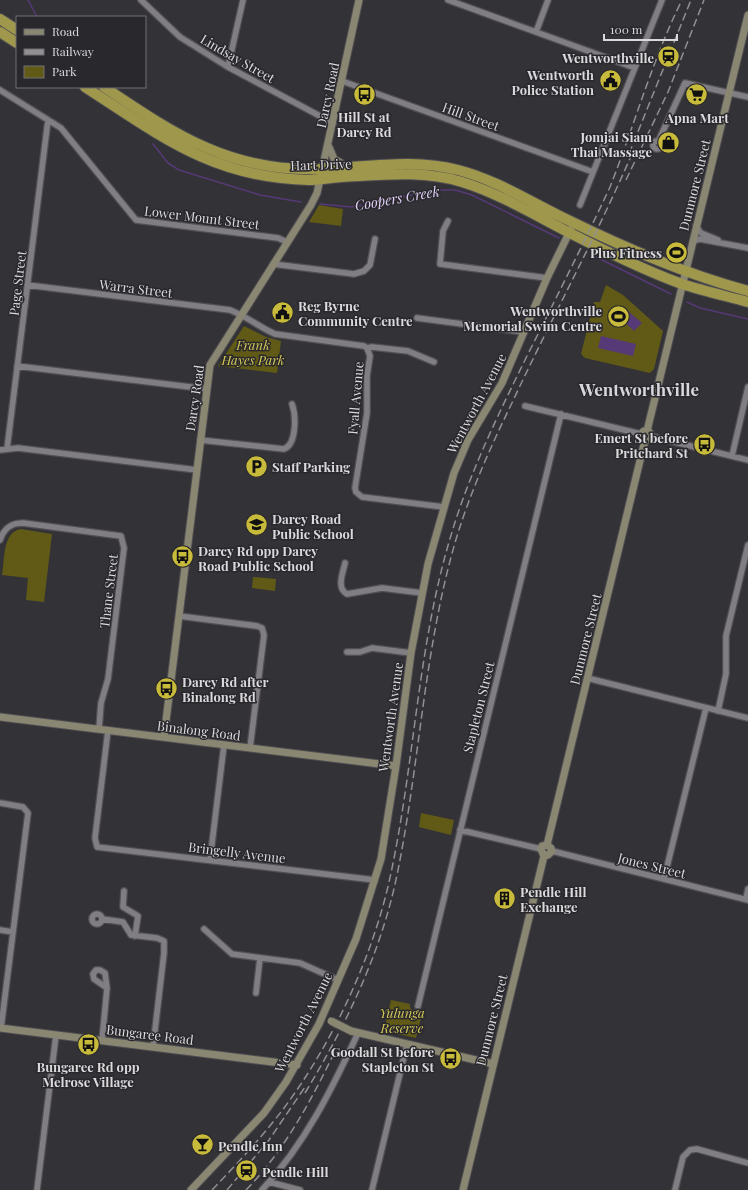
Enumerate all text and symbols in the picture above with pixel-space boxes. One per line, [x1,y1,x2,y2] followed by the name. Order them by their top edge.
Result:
[16,16,146,88] legend
[604,16,677,42] scale bar
[610,21,643,37] text: 100 m
[52,23,79,39] text: Road
[198,30,279,86] street label: Lindsay Street
[52,43,94,59] text: Railway
[656,44,682,70] station icon: Wentworthville
[561,49,654,66] place label: Wentworthville
[312,60,342,129] street label: Darcy Road
[52,63,77,79] text: Park
[512,66,594,98] place label: Wentworth Police Station
[597,68,623,94] public building icon: Wentworth Police Station
[351,81,377,107] bus stop icon: Hill St at Darcy Rd
[684,82,710,108] supermarket icon: Apna Mart
[440,98,502,134] street label: Hill Street
[336,108,392,140] place label: Hill St at Darcy Rd
[664,109,729,126] place label: Apna Mart
[571,128,652,160] place label: Jomjai Siam Thai Massage
[655,130,681,156] shop icon: Jomjai Siam Thai Massage
[674,137,714,232] street label: Dunmore Street
[290,154,352,174] street label: Hart Drive
[353,181,441,215] water label: Coopers Creek
[143,201,261,233] street label: Lower Mount Street
[664,239,690,265] sports icon: Plus Fitness
[590,244,662,261] place label: Plus Fitness
[5,249,29,317] street label: Page Street
[97,275,174,301] street label: Warra Street
[298,297,413,329] place label: Reg Byrne Community Centre
[270,299,296,325] public building icon: Reg Byrne Community Centre
[463,302,602,334] place label: Wentworthville Memorial Swim Centre
[605,304,631,330] sports icon: Wentworthville Memorial Swim Centre
[221,336,285,368] park label: Frank Hayes Park
[442,350,510,457] street label: Wentworth Avenue
[343,360,367,435] street label: Fyall Avenue
[181,363,207,432] street label: Darcy Road
[578,378,699,400] district label: Wentworthville
[595,429,688,461] place label: Emert St before Pritchard St
[691,431,717,457] bus stop icon: Emert St before Pritchard St
[243,453,269,479] parking icon: Staff Parking
[272,458,351,475] place label: Staff Parking
[272,510,354,542] place label: Darcy Road Public School
[244,512,270,538] school or university icon: Darcy Road Public School
[198,542,318,574] place label: Darcy Rd opp Darcy Road Public School
[169,544,195,570] bus stop icon: Darcy Rd opp Darcy Road Public School
[95,553,121,629] street label: Thane Street
[565,591,605,686] street label: Dunmore Street
[458,659,498,754] street label: Stapleton Street
[374,661,406,774] street label: Wentworth Avenue
[182,673,269,705] place label: Darcy Rd after Binalong Rd
[153,675,179,701] bus stop icon: Darcy Rd after Binalong Rd
[156,716,242,744] street label: Binalong Road
[187,838,287,866] street label: Bringelly Avenue
[615,848,688,882] street label: Jones Street
[520,883,587,915] place label: Pendle Hill Exchange
[491,885,517,911] building icon: Pendle Hill Exchange
[270,969,336,1076] street label: Wentworth Avenue
[471,972,511,1067] street label: Dunmore Street
[379,1004,425,1036] park label: Yulunga Reserve
[105,1020,195,1048] street label: Bungaree Road
[75,1031,101,1057] bus stop icon: Bungaree Rd opp Melrose Village
[331,1043,434,1075] place label: Goodall St before Stapleton St
[437,1045,463,1071] bus stop icon: Goodall St before Stapleton St
[36,1058,140,1090] place label: Bungaree Rd opp Melrose Village
[190,1132,216,1158] bar icon: Pendle Inn
[218,1137,283,1154] place label: Pendle Inn
[234,1158,260,1184] station icon: Pendle Hill
[262,1163,329,1180] place label: Pendle Hill

